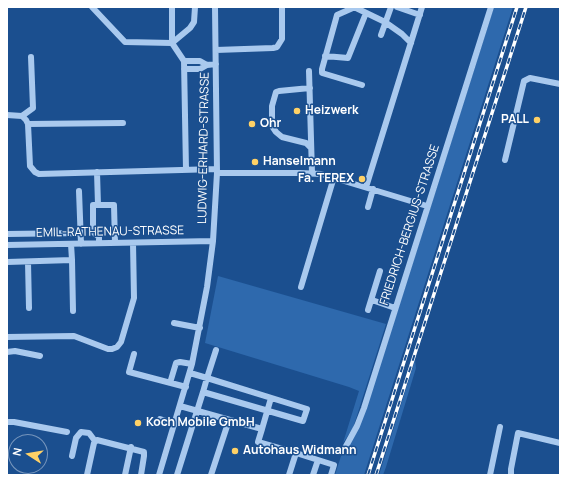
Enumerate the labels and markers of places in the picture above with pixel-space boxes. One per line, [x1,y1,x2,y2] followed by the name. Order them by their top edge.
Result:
[305,104,359,118] place label: Heizwerk
[292,106,302,116] marker: Heizwerk
[501,113,529,127] place label: PALL
[532,115,542,125] marker: PALL
[260,117,281,131] place label: Ohr
[247,119,257,129] marker: Ohr
[263,155,336,169] place label: Hanselmann
[250,157,260,167] marker: Hanselmann
[298,172,354,186] place label: Fa. TEREX
[357,174,367,184] marker: Fa. TEREX
[146,416,255,430] place label: Koch Mobile GmbH
[133,418,143,428] marker: Koch Mobile GmbH
[243,444,357,458] place label: Autohaus Widmann
[230,446,240,456] marker: Autohaus Widmann

